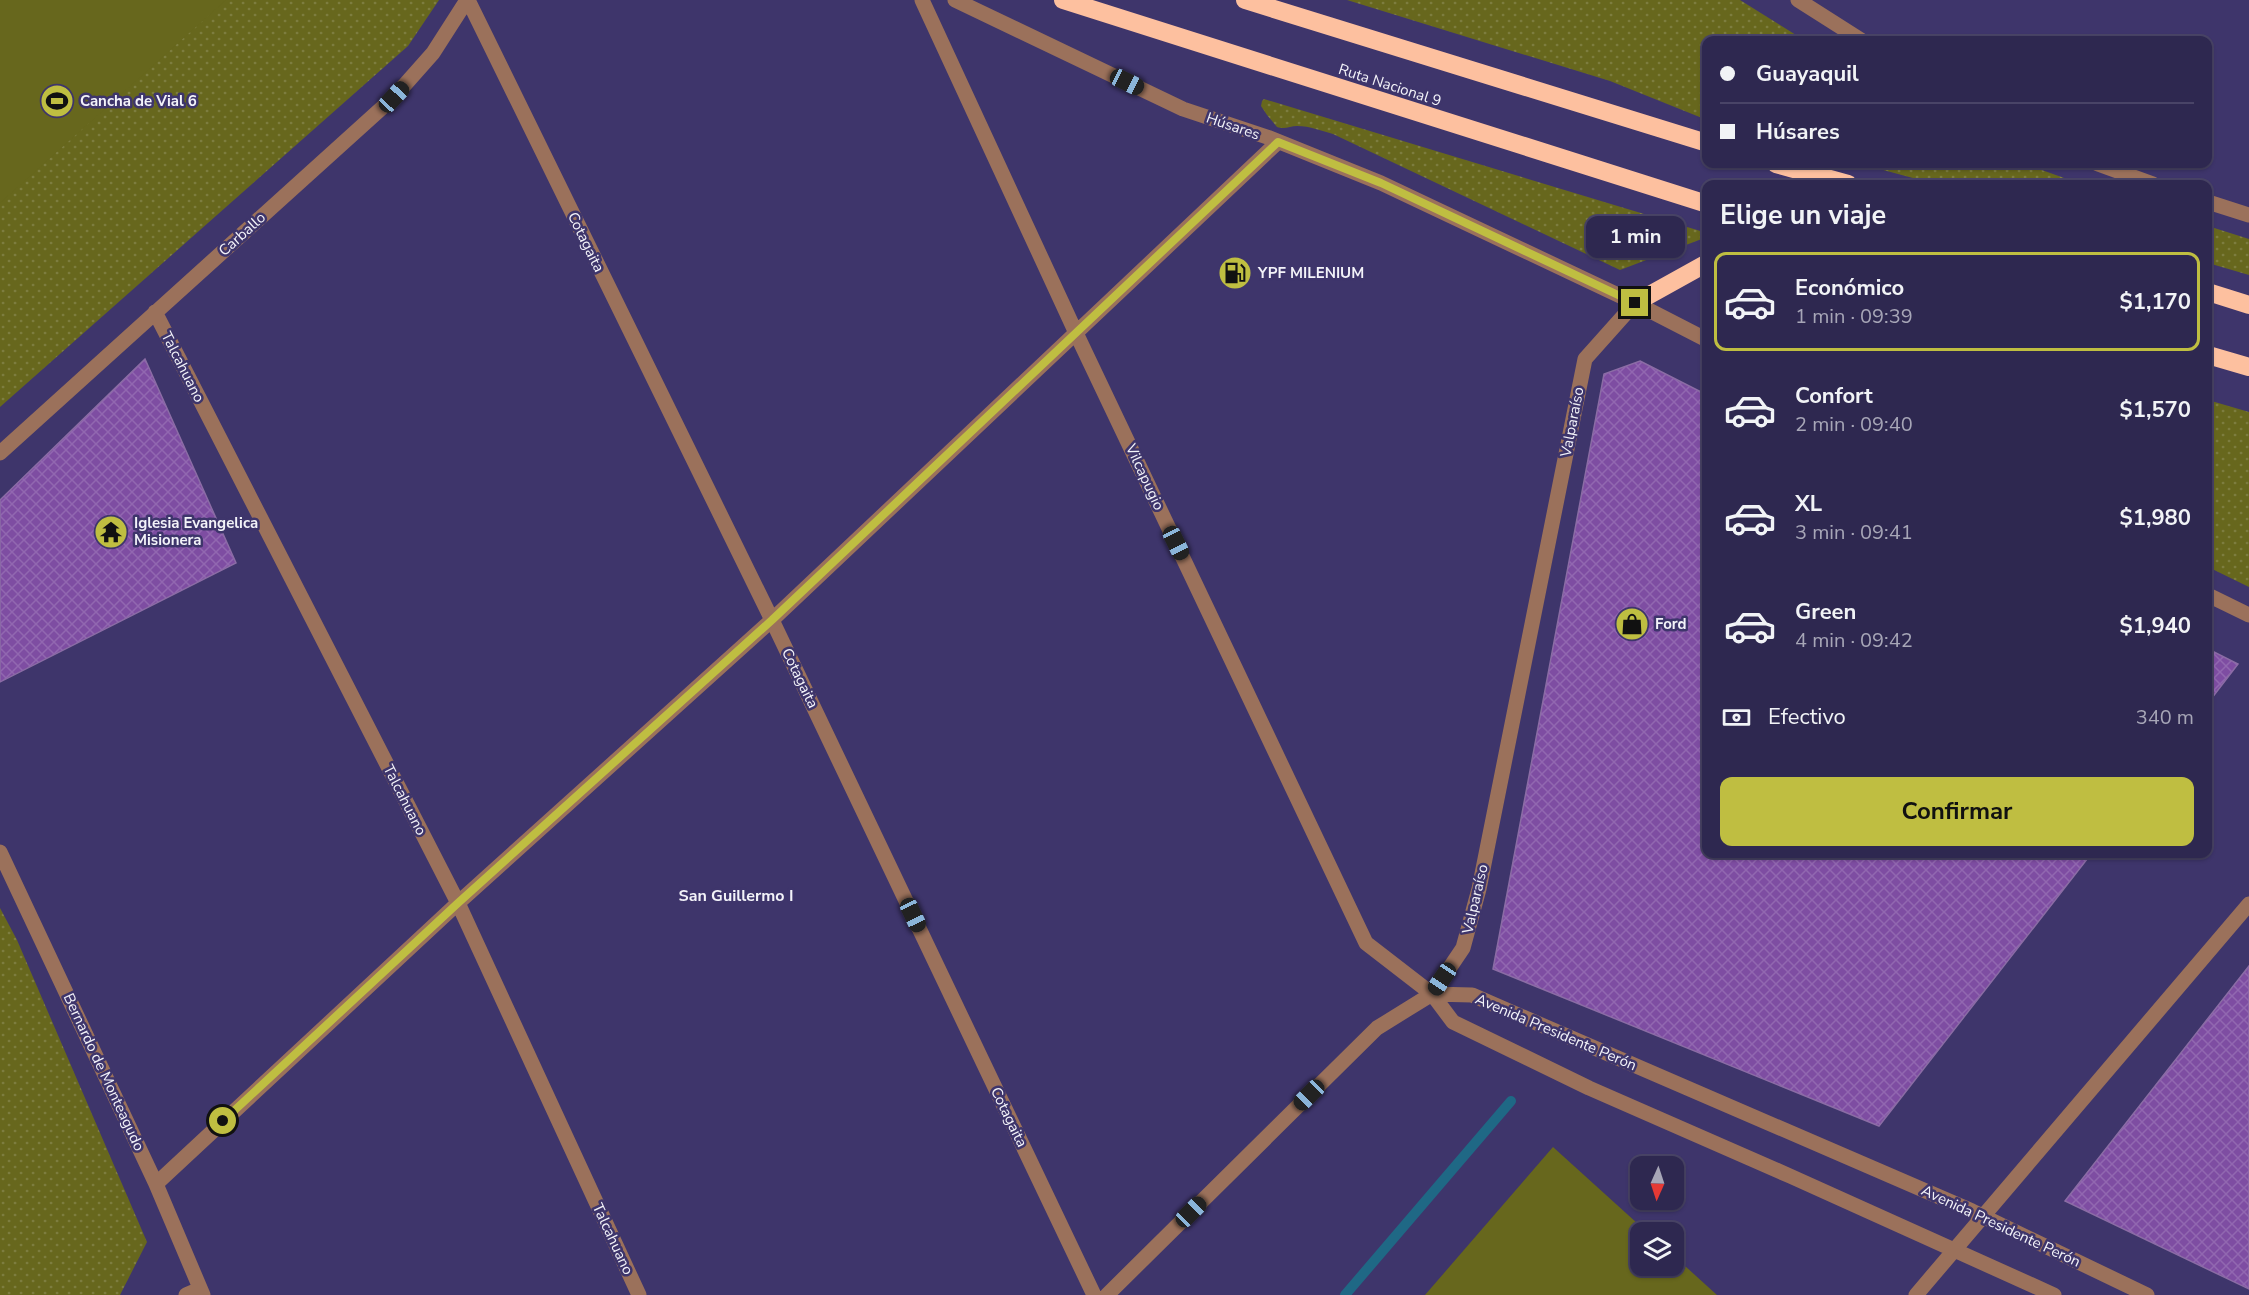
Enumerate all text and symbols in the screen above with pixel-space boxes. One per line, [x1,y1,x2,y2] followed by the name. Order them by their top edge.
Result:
[1336,59,1444,111] street label: Ruta Nacional 9
[1756,59,1859,89] text: Guayaquil
[1107,66,1147,98] car
[375,78,413,116] car
[39,83,75,119] sports icon: Cancha de Vial 6
[80,91,197,111] place label: Cancha de Vial 6
[1204,108,1262,144] street label: Húsares
[1756,117,1840,147] text: Húsares
[1720,197,1886,234] text: Elige un viaje
[214,207,270,261] street label: Carballo
[563,209,609,275] street label: Cotagaita
[1586,216,1684,258] callout: 1 min
[1610,223,1661,250] text: 1 min
[1217,255,1253,291] fuel station icon: YPF MILENIUM
[1257,263,1364,283] place label: YPF MILENIUM
[1795,273,1904,303] text: Económico
[1723,275,1777,329] icon: car
[2120,287,2191,317] text: $1,170
[1621,289,1648,316] route end
[1795,303,1913,330] text: 1 min · 09:39
[157,328,209,406] street label: Talcahuano
[1795,381,1873,411] text: Confort
[1723,383,1777,437] icon: car
[1555,385,1589,460] street label: Valparaíso
[2120,395,2191,425] text: $1,570
[1795,411,1913,438] text: 2 min · 09:40
[1121,440,1169,513] street label: Vilcapugio
[1795,489,1822,519] text: XL
[1723,491,1777,545] icon: car
[2120,503,2191,533] text: $1,980
[134,513,258,550] place label: Iglesia Evangelica Misionera
[93,514,129,550] temple icon: Iglesia Evangelica Misionera
[1795,519,1913,546] text: 3 min · 09:41
[1160,523,1192,563] car
[1795,597,1856,627] text: Green
[1723,599,1777,653] icon: car
[1614,606,1650,642] shop icon: Ford
[2120,611,2191,641] text: $1,940
[1655,614,1687,634] place label: Ford
[1795,627,1913,654] text: 4 min · 09:42
[777,645,823,711] street label: Cotagaita
[1720,701,1753,734] icon: cash
[1768,702,1846,732] text: Efectivo
[2136,704,2194,731] text: 340 m
[379,761,431,839] street label: Talcahuano
[1720,777,2194,846] button: Confirmar
[1457,862,1493,937] street label: Valparaíso
[679,885,793,907] district label: San Guillermo I
[897,895,929,935] car
[1424,959,1460,999] car
[1472,989,1640,1075] street label: Avenida Presidente Perón
[59,990,149,1154] street label: Bernardo de Monteagudo
[1290,1076,1328,1114] car
[986,1084,1032,1150] street label: Cotagaita
[209,1107,236,1134] route start
[1630,1156,1684,1210] north arrow
[1630,1156,1684,1276] map controls
[1918,1180,2084,1272] street label: Avenida Presidente Perón
[1172,1193,1210,1231] car
[588,1200,638,1278] street label: Talcahuano
[1630,1222,1684,1276] button: layers

